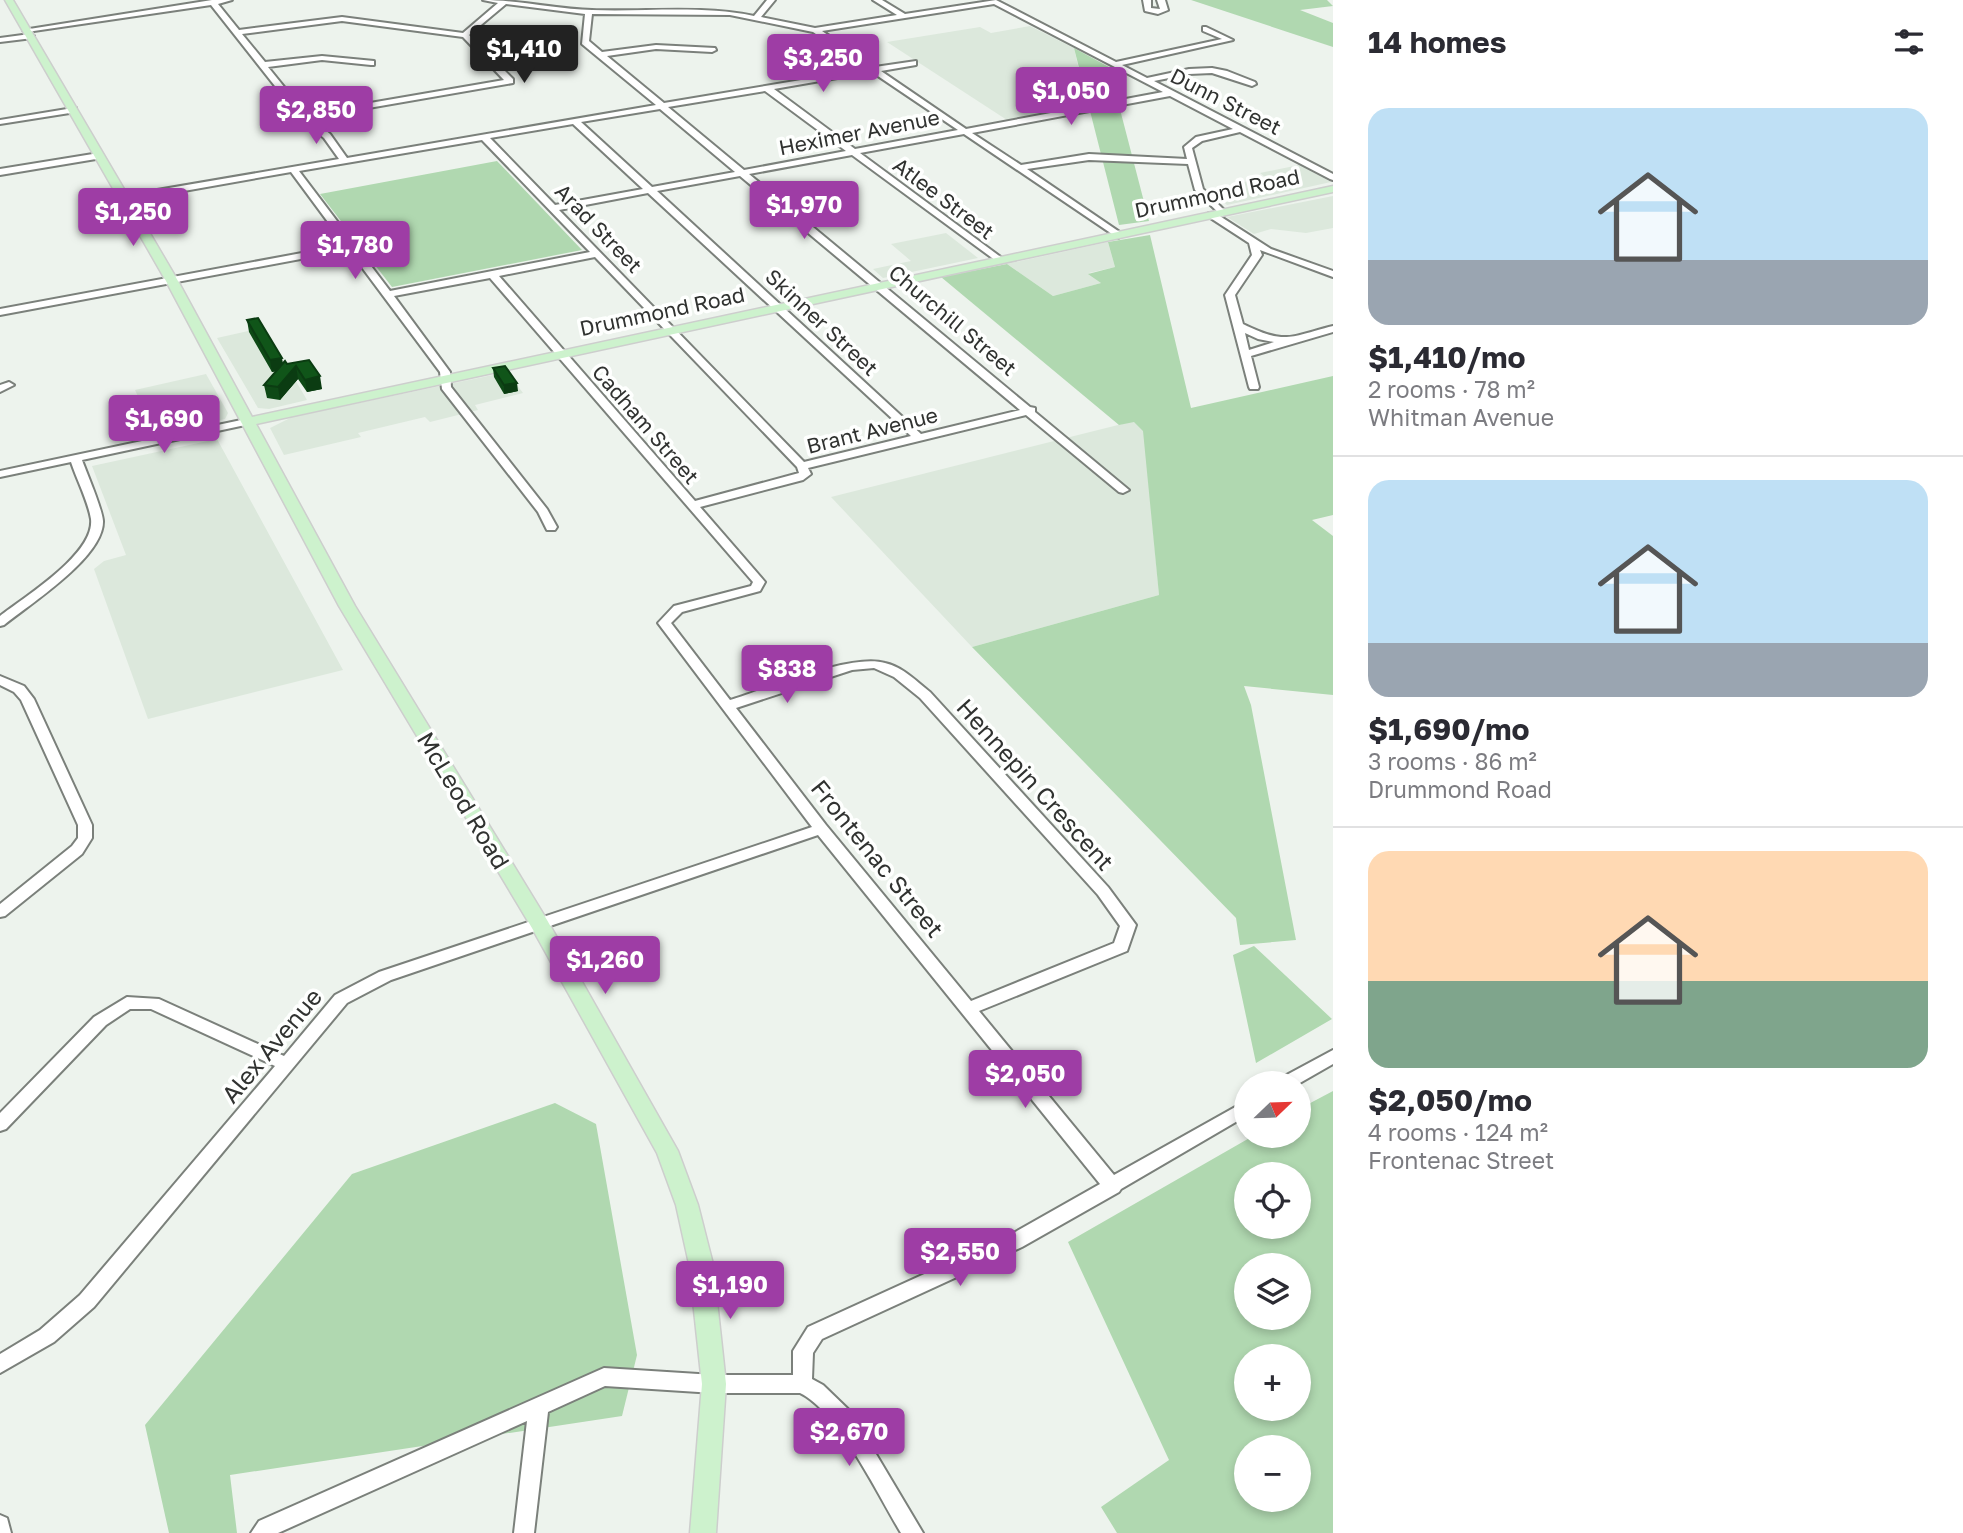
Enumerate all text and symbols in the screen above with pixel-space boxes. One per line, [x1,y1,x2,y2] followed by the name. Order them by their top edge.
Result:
[1890,23,1928,61] icon: filters
[1368,24,1507,60] text: 14 homes
[467,25,581,85] pin: $1,410
[486,34,562,62] text: $1,410
[766,34,880,94] pin: $3,250
[783,43,863,71] text: $3,250
[1166,62,1286,140] street label: Dunn Street
[1014,68,1128,127] pin: $1,050
[1032,76,1110,104] text: $1,050
[259,86,373,146] pin: $2,850
[276,95,356,123] text: $2,850
[776,104,942,160] street label: Heximer Avenue
[888,152,1000,244] street label: Atlee Street
[1585,154,1711,280] icon: home
[1132,163,1302,223] street label: Drummond Road
[550,178,648,278] street label: Arad Street
[747,182,861,241] pin: $1,970
[76,188,190,248] pin: $1,250
[766,190,842,218] text: $1,970
[94,197,172,225] text: $1,250
[298,222,412,281] pin: $1,780
[317,230,393,258] text: $1,780
[884,259,1022,381] street label: Churchill Street
[760,263,884,381] street label: Skinner Street
[577,281,747,341] street label: Drummond Road
[1368,339,1526,375] text: $1,410/mo
[587,359,705,489] street label: Cadham Street
[1368,375,1535,403] text: 2 rooms · 78 m²
[107,396,221,455] pin: $1,690
[804,401,940,459] street label: Brant Avenue
[1368,403,1554,431] text: Whitman Avenue
[125,404,203,432] text: $1,690
[1585,526,1711,652] icon: home
[746,646,828,705] pin: $838
[758,654,816,682] text: $838
[951,692,1121,876] street label: Hennepin Crescent
[1368,711,1529,747] text: $1,690/mo
[412,726,516,874] street label: McLeod Road
[1368,747,1537,775] text: 3 rooms · 86 m²
[806,773,950,943] street label: Frontenac Street
[1368,775,1552,803] text: Drummond Road
[1585,897,1711,1023] icon: home
[548,936,662,996] pin: $1,260
[566,945,644,973] text: $1,260
[215,982,327,1108] street label: Alex Avenue
[968,1050,1082,1110] pin: $2,050
[985,1059,1065,1087] text: $2,050
[1234,1071,1311,1148] north arrow
[1234,1071,1311,1512] map controls
[1368,1082,1532,1118] text: $2,050/mo
[1368,1118,1548,1146] text: 4 rooms · 124 m²
[1368,1146,1554,1174] text: Frontenac Street
[1234,1162,1311,1239] button: locate
[903,1228,1017,1288] pin: $2,550
[920,1237,1000,1265] text: $2,550
[1234,1253,1311,1330] button: layers
[673,1262,787,1321] pin: $1,190
[692,1270,768,1298] text: $1,190
[1234,1344,1311,1421] button: +
[792,1408,906,1468] pin: $2,670
[810,1417,888,1445] text: $2,670
[1234,1435,1311,1512] button: −

